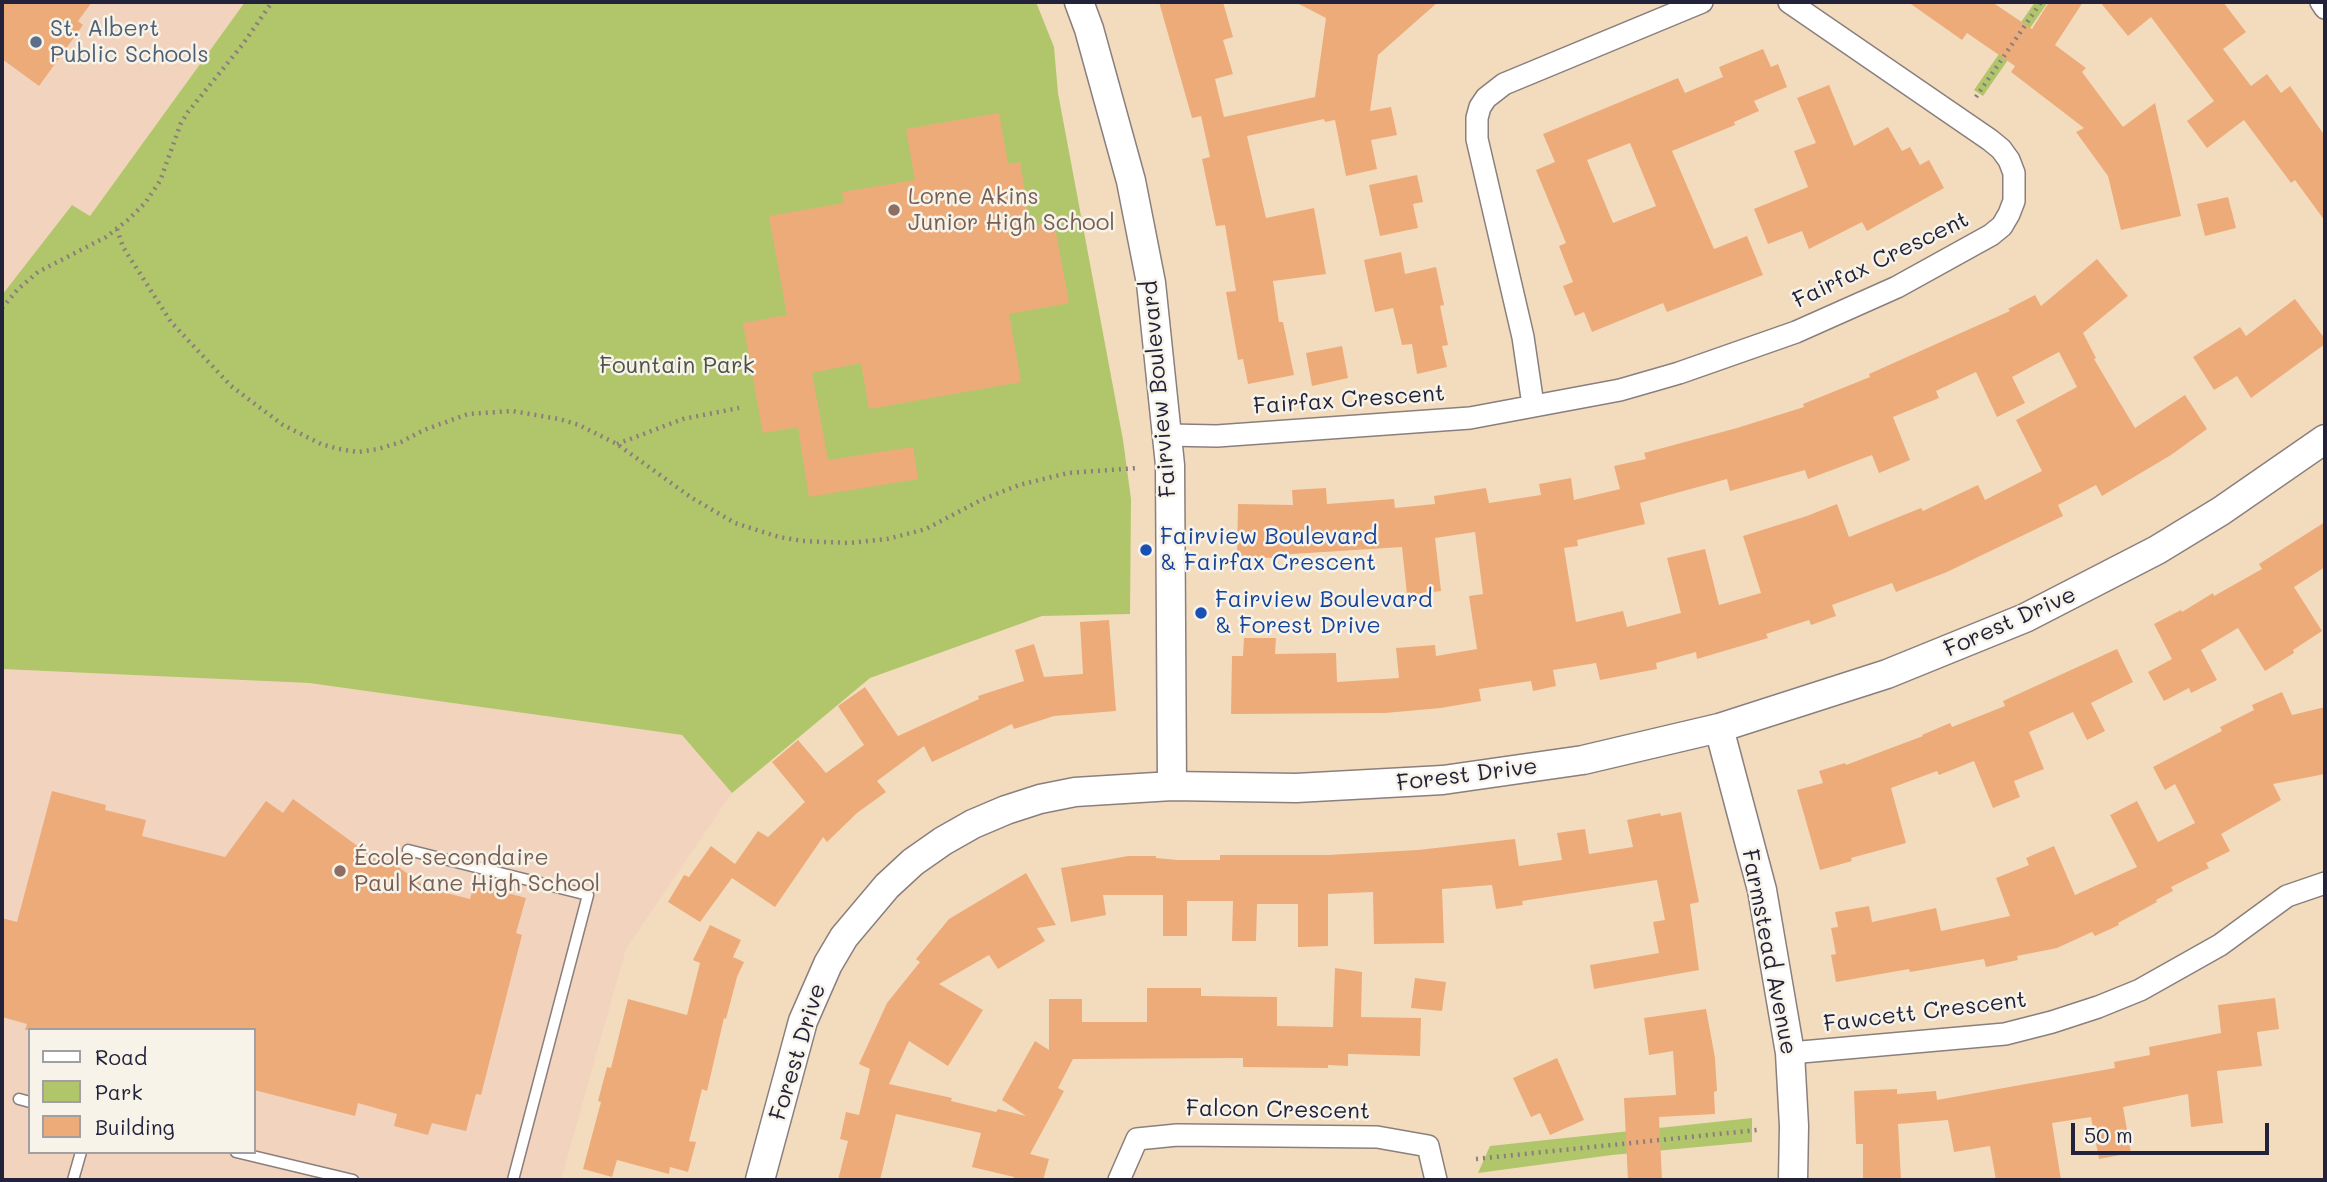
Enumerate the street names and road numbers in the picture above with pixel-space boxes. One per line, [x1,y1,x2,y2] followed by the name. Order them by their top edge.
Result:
[1789,205,1973,315] street label: Fairfax Crescent
[1136,279,1182,499] street label: Fairview Boulevard
[1252,380,1446,420] street label: Fairfax Crescent
[1940,581,2080,663] street label: Forest Drive
[1395,753,1539,797] street label: Forest Drive
[1736,847,1802,1057] street label: Farmstead Avenue
[764,980,832,1124] street label: Forest Drive
[1822,986,2028,1038] street label: Fawcett Crescent
[1186,1095,1370,1125] street label: Falcon Crescent

